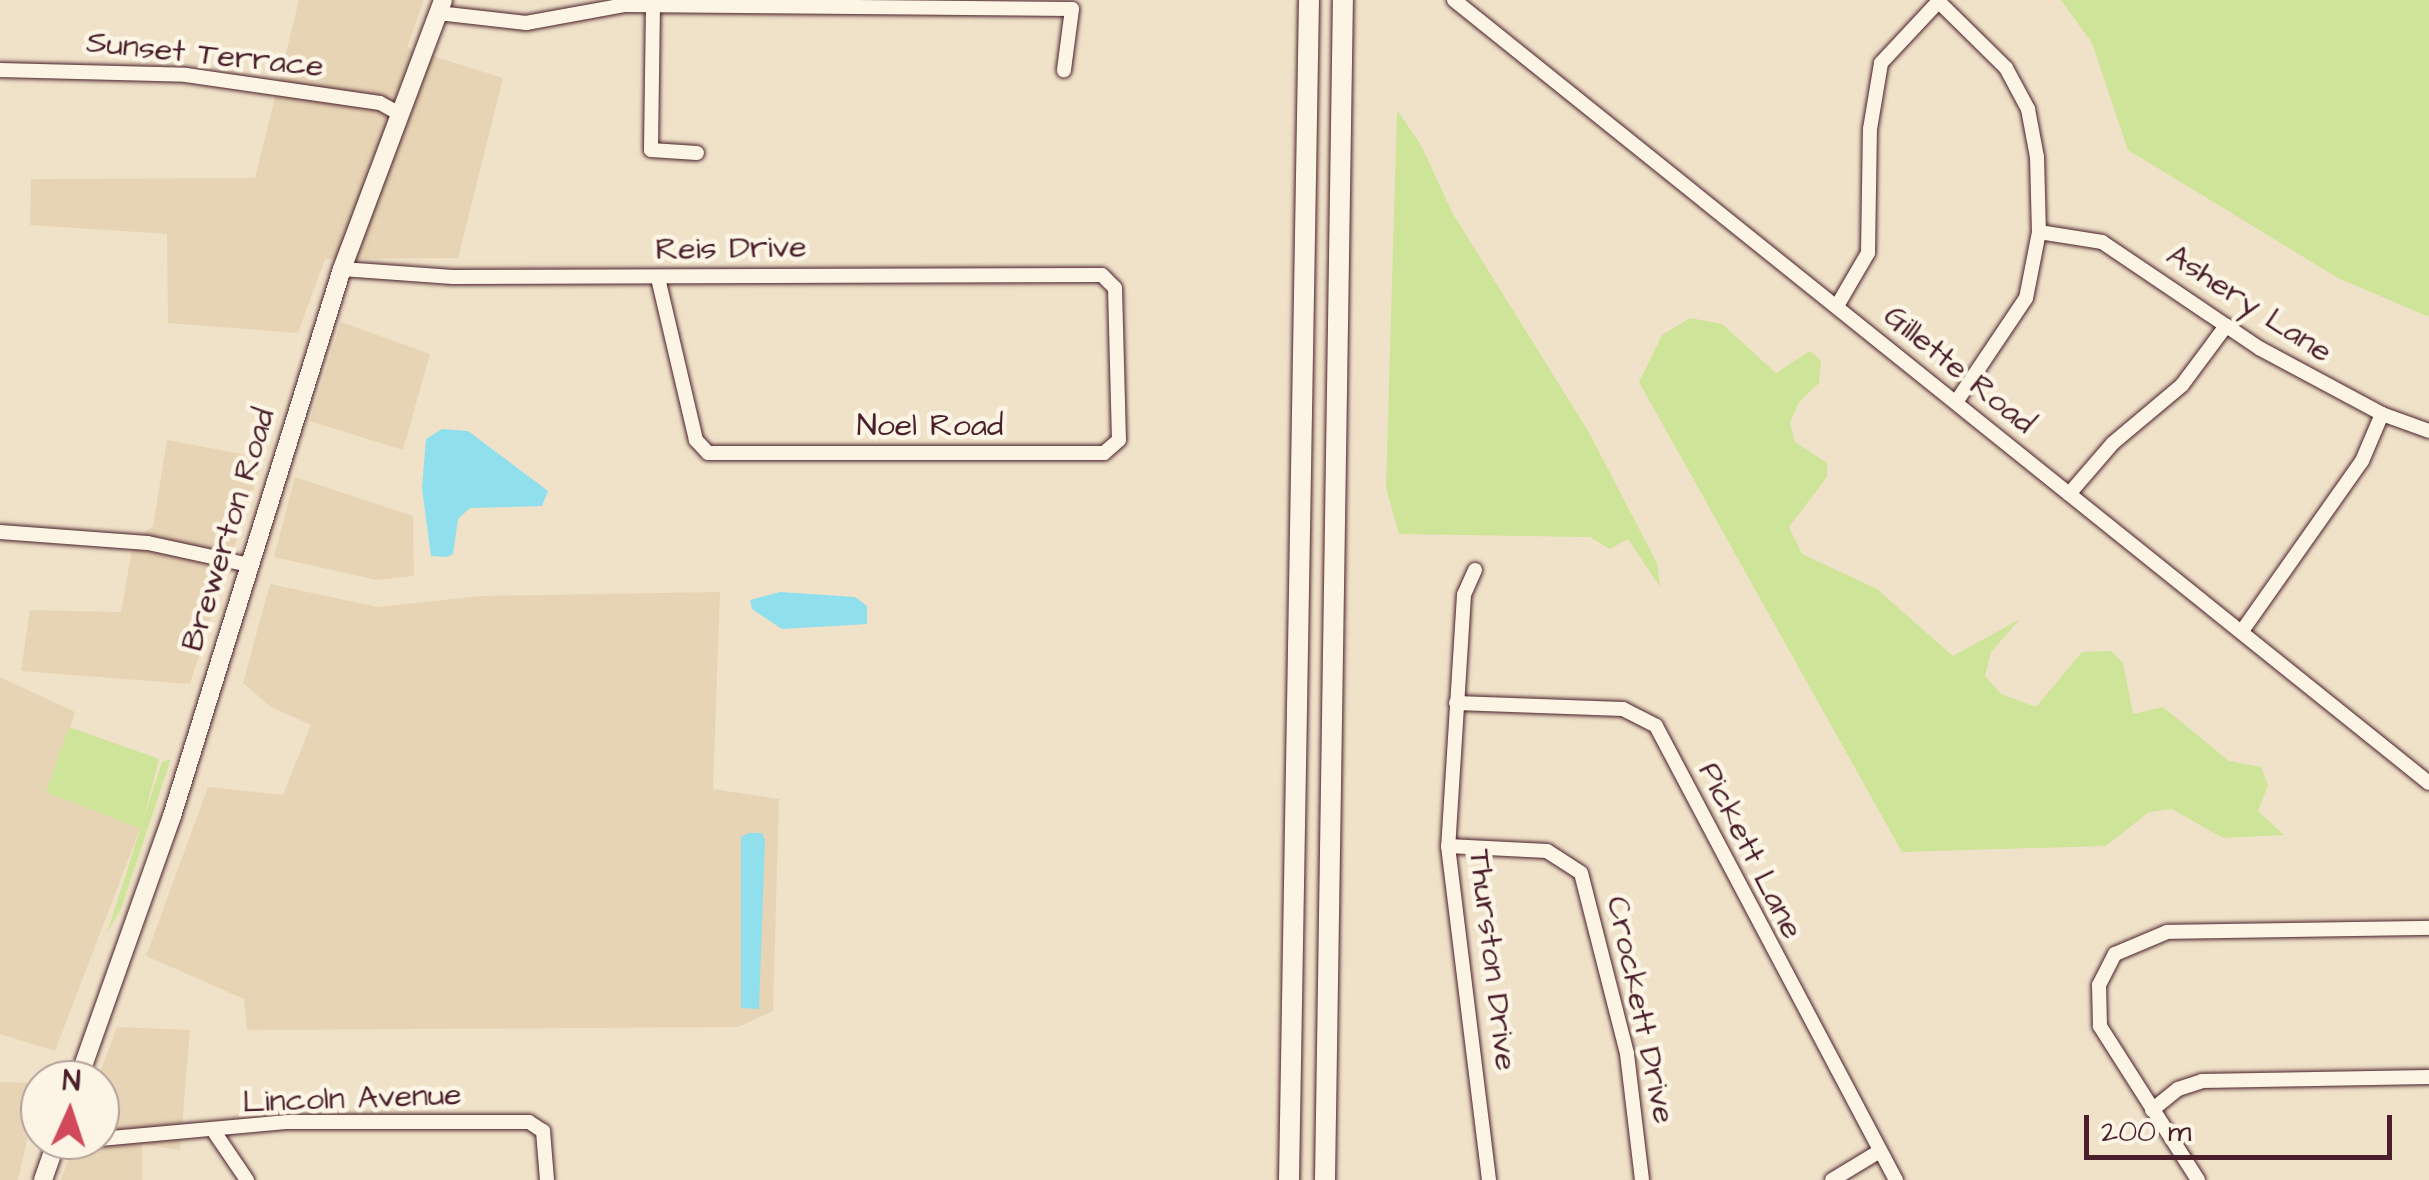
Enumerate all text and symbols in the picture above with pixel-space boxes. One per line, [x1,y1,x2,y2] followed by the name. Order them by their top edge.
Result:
[84,23,326,87] street label: Sunset Terrace
[655,228,807,270] street label: Reis Drive
[2159,236,2339,372] street label: Ashery Lane
[1875,297,2043,443] street label: Gillette Road
[174,404,284,656] street label: Brewerton Road
[857,407,1003,445] street label: Noel Road
[1689,756,1811,946] street label: Pickett Lane
[1459,847,1525,1073] street label: Thurston Drive
[1597,893,1683,1127] street label: Crockett Drive
[20,1060,120,1160] north arrow
[62,1062,81,1101] text: N
[242,1076,462,1122] street label: Lincoln Avenue
[2089,1095,2396,1157] scale bar
[2101,1111,2191,1153] text: 200 m

